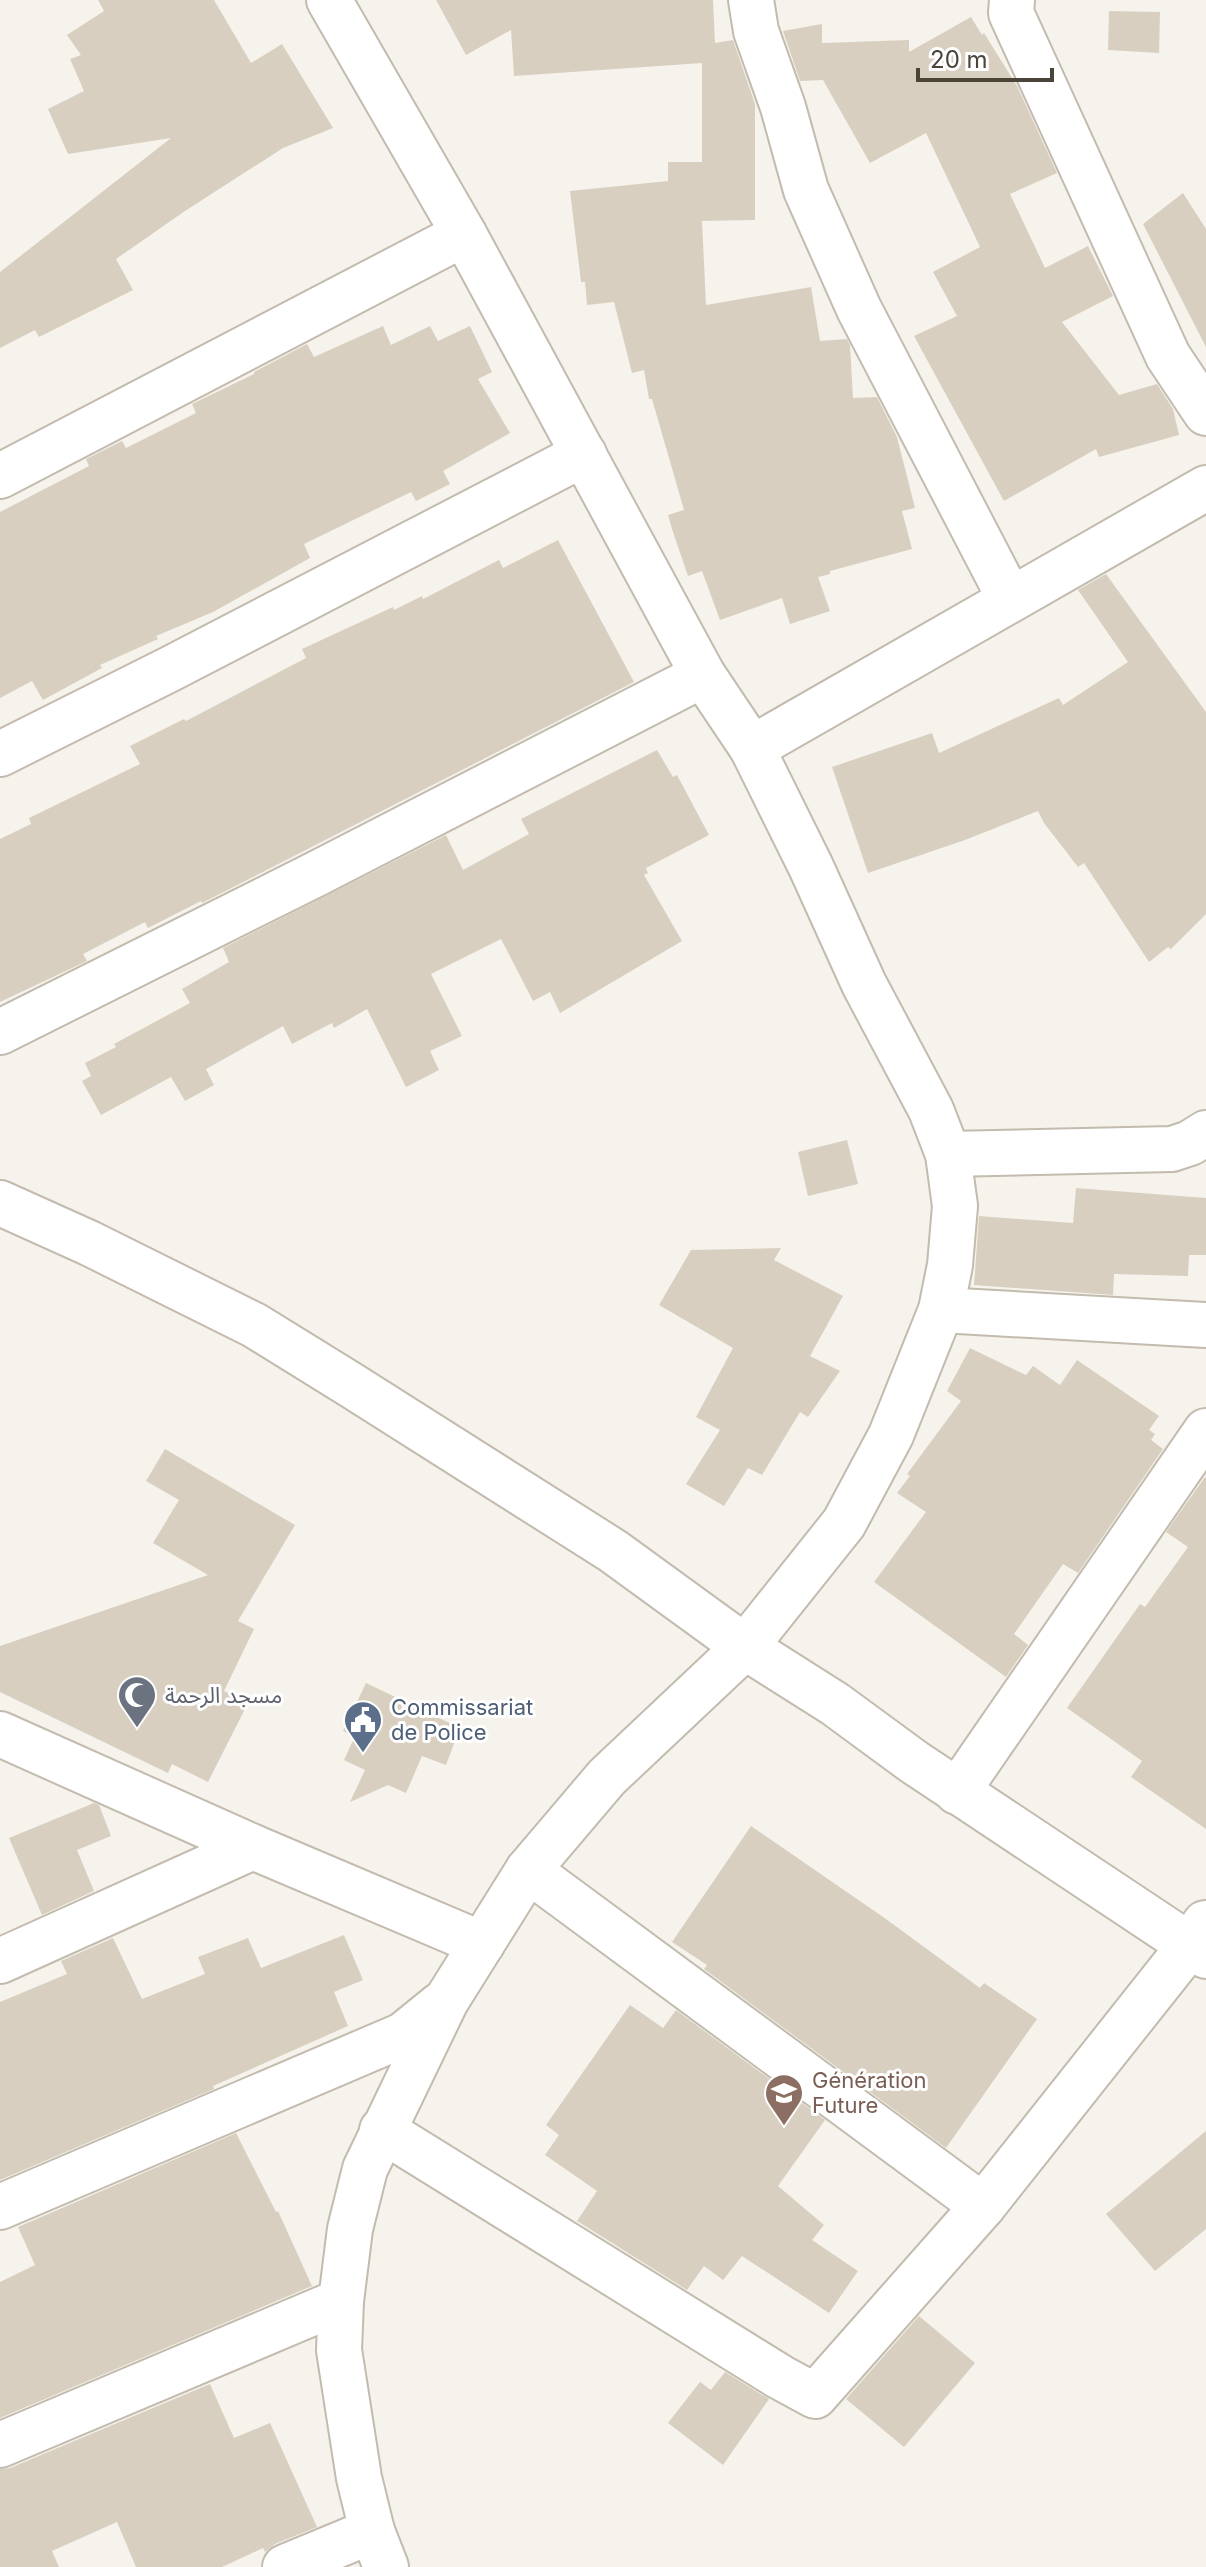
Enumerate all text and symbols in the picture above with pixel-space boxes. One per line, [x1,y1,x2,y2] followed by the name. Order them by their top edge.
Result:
[918,32,1052,82] scale bar
[930,45,988,74] text: 20 m
[116,1674,158,1729] mosque icon: مسجد الرحمة
[165,1682,282,1708] place label: مسجد الرحمة
[391,1694,533,1745] place label: Commissariat de Police
[342,1699,384,1754] public building icon: Commissariat de Police
[812,2067,926,2118] place label: Génération Future
[763,2072,805,2127] school or university icon: Génération Future

